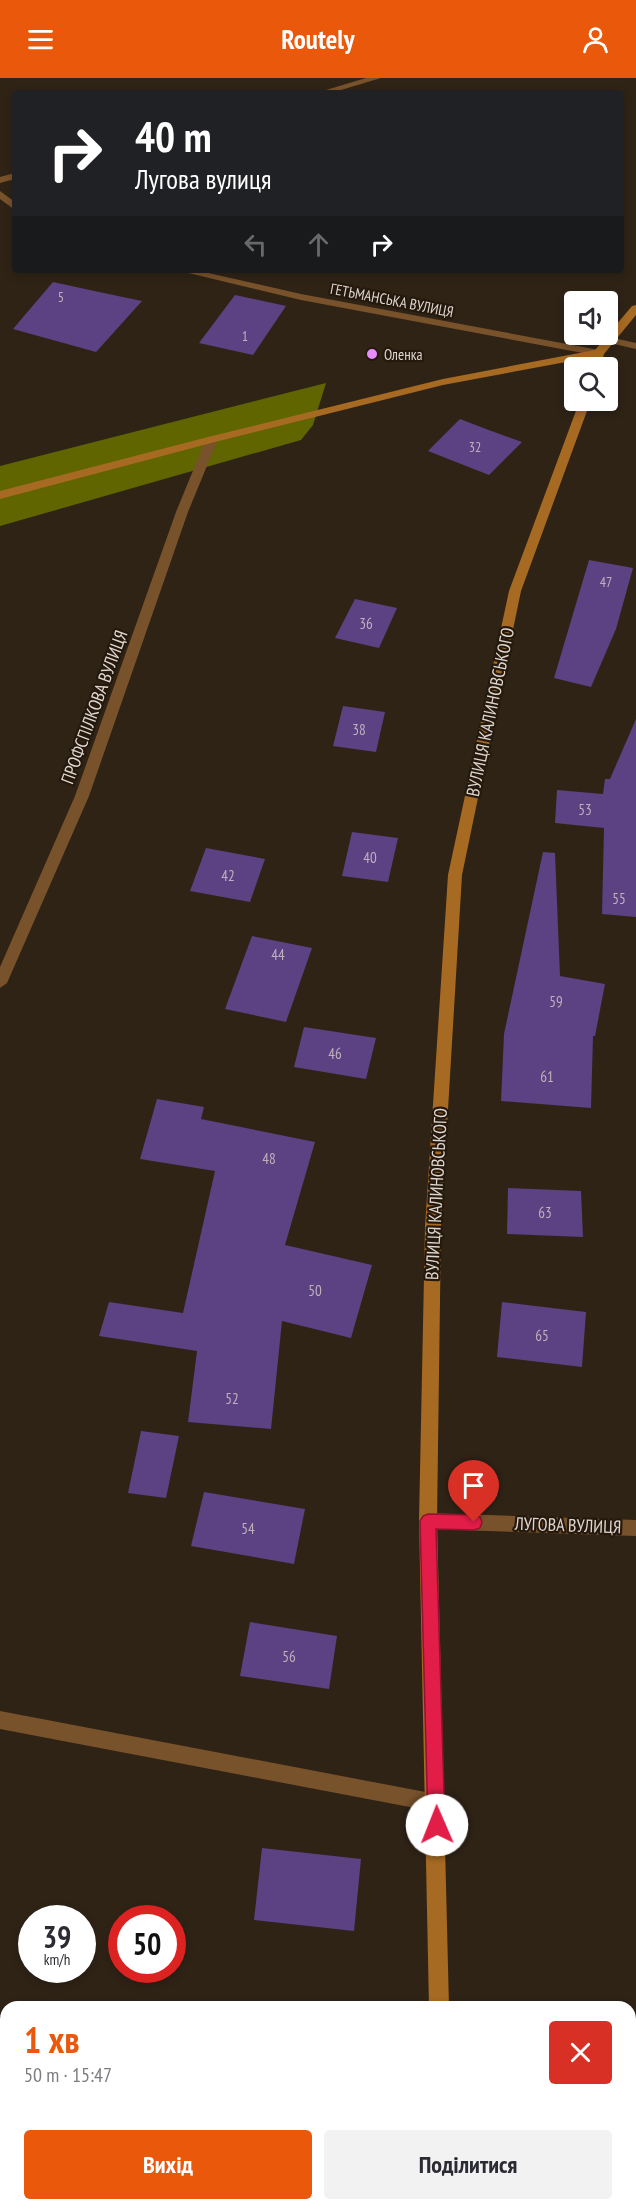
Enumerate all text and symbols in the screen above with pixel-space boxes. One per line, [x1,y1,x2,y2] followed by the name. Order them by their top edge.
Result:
[281,22,355,56] text: Routely
[24,23,57,56] icon: menu
[579,23,612,56] icon: person
[135,109,212,164] text: 40 m
[36,114,114,192] icon: right
[135,162,271,196] text: Лугова вулиця
[239,228,272,261] icon: left
[302,228,335,261] icon: ahead
[365,228,398,261] icon: right
[329,279,455,321] street label: ГЕТЬМАНСЬКА ВУЛИЦЯ
[58,288,64,306] house number: 5
[564,291,618,411] map controls
[564,291,618,345] button: sound
[242,327,248,345] house number: 1
[384,345,422,364] place label: Оленка
[365,347,379,361] marker: Оленка
[564,357,618,411] button: search
[469,438,481,456] house number: 32
[600,573,612,591] house number: 47
[359,614,373,633] house number: 36
[461,625,519,799] street label: ВУЛИЦЯ КАЛИНОВСЬКОГО
[56,627,132,787] street label: ПРОФСПІЛКОВА ВУЛИЦЯ
[352,720,366,739] house number: 38
[578,800,592,819] house number: 53
[363,848,377,867] house number: 40
[221,866,235,885] house number: 42
[612,889,626,908] house number: 55
[271,945,285,964] house number: 44
[549,992,563,1011] house number: 59
[328,1044,342,1063] house number: 46
[540,1067,554,1086] house number: 61
[420,1107,452,1281] street label: ВУЛИЦЯ КАЛИНОВСЬКОГО
[262,1149,276,1168] house number: 48
[538,1203,552,1222] house number: 63
[308,1281,322,1300] house number: 50
[535,1326,549,1345] house number: 65
[225,1389,239,1408] house number: 52
[448,1460,499,1522] pin
[457,1469,490,1502] icon: arrive
[513,1512,622,1538] street label: ЛУГОВА ВУЛИЦЯ
[241,1519,255,1538] house number: 54
[282,1647,296,1666] house number: 56
[405,1793,469,1857] position arrow
[108,1905,186,1983] speed limit sign: 50
[43,1917,71,1956] text: 39
[44,1950,70,1969] text: km/h
[24,2016,79,2063] text: 1 хв
[549,2021,612,2084] button: close
[24,2062,112,2088] text: 50 m · 15:47
[24,2130,312,2199] button: Вихід
[324,2130,612,2199] button: Поділитися

